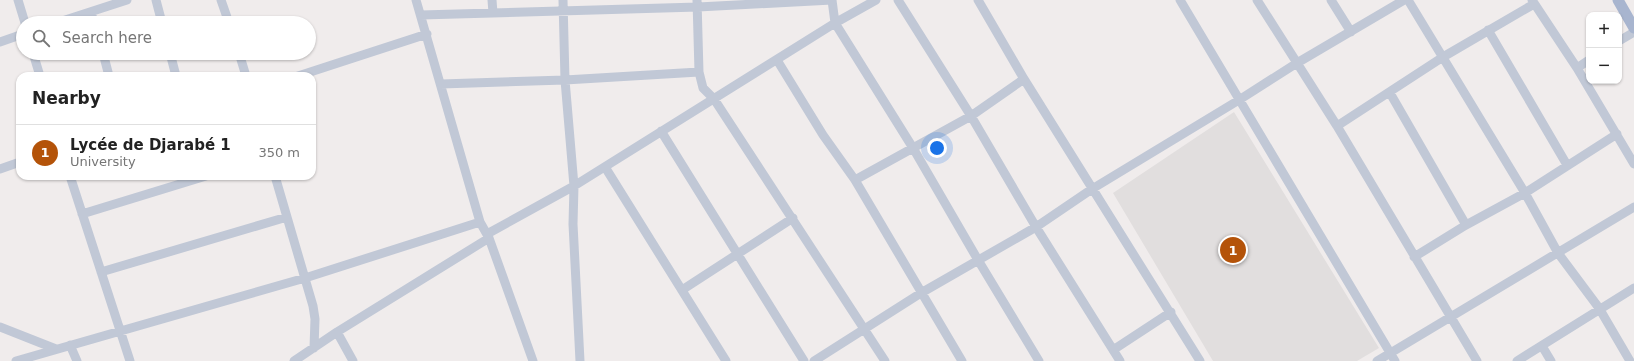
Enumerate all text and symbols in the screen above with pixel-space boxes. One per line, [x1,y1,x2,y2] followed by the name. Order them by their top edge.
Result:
[1586,12,1622,84] map controls
[1586,12,1622,48] button: +
[16,16,316,60] search box
[30,27,52,49] icon: search
[62,29,152,47] text: Search here
[1586,48,1622,84] button: −
[32,88,101,108] text: Nearby
[70,136,231,154] text: Lycée de Djarabé 1
[927,138,947,158] your location
[40,145,50,160] text: 1
[258,145,300,160] text: 350 m
[70,154,136,169] text: University
[1220,235,1246,265] pin: 1

